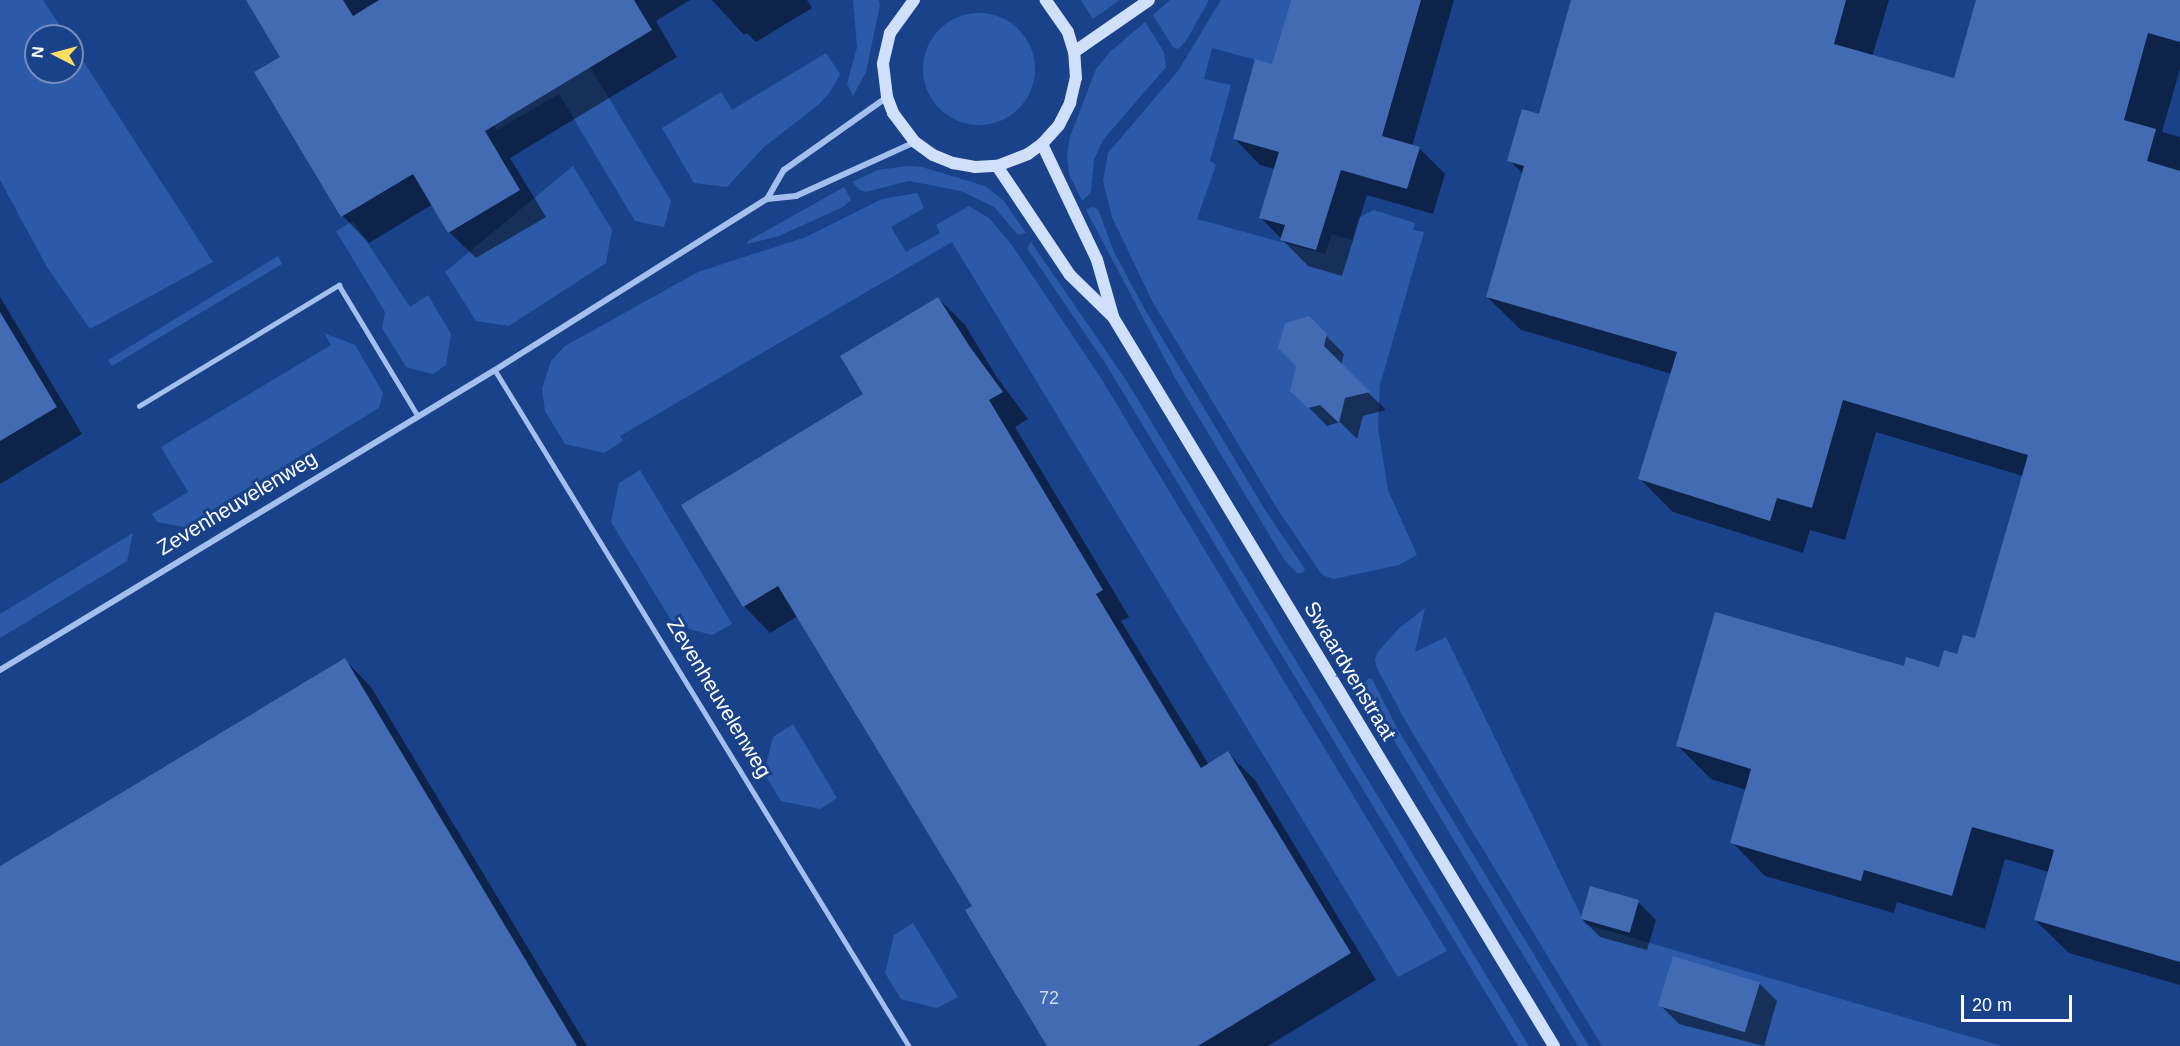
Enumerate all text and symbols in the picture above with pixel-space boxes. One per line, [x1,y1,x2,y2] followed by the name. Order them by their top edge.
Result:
[24,24,84,84] north arrow
[29,46,47,59] text: N
[152,445,322,561] street label: Zevenheuvelenweg
[1299,597,1401,745] street label: Swaardvenstraat
[661,613,777,783] street label: Zevenheuvelenweg
[1964,983,2075,1021] scale bar
[1039,987,1059,1009] house number: 72
[1972,995,2012,1015] text: 20 m

